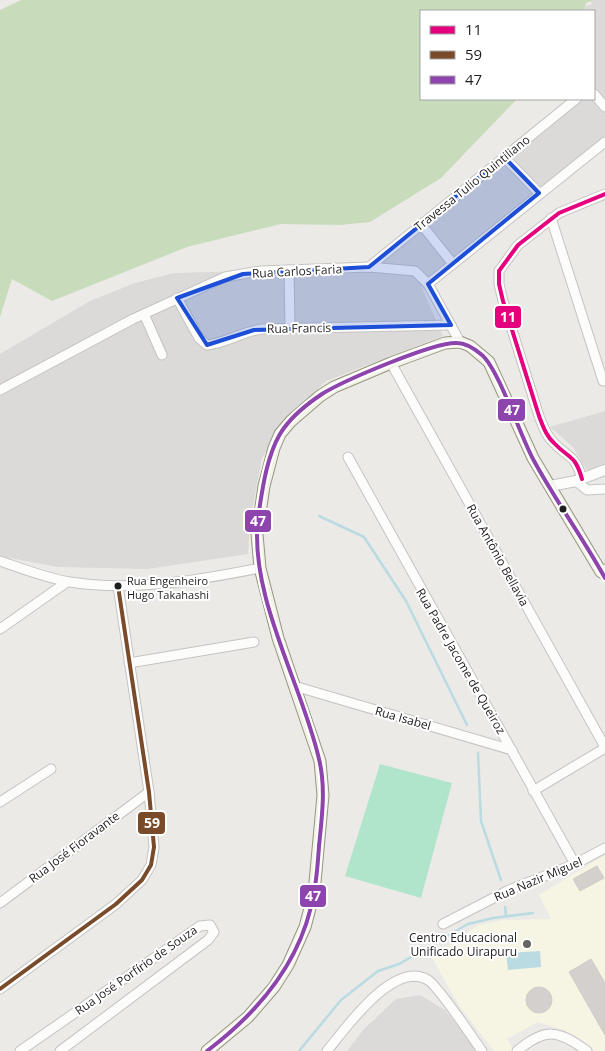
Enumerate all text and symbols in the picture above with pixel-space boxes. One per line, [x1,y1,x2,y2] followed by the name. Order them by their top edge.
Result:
[420,10,595,100] legend
[465,19,482,39] text: 11
[465,44,482,64] text: 59
[465,69,482,89] text: 47
[411,131,533,235] street label: Travessa Tulio Quintiliano
[251,260,343,282] street label: Rua Carlos Faria
[494,305,522,329] line badge: 11
[500,307,516,326] text: 11
[267,319,332,337] street label: Rua Francis
[497,398,526,422] line badge: 47
[504,400,520,419] text: 47
[463,501,533,609] street label: Rua Antônio Bellavia
[558,504,568,514] unlabelled marker
[244,509,272,533] line badge: 47
[250,511,266,530] text: 47
[127,573,209,602] place label: Rua Engenheiro Hugo Takahashi
[113,581,123,591] marker: Rua Engenheiro Hugo Takahashi
[412,585,510,737] street label: Rua Padre Jacome de Queiroz
[373,702,433,734] street label: Rua Isabel
[25,807,123,887] street label: Rua José Fioravante
[137,811,166,835] line badge: 59
[144,813,160,832] text: 59
[491,853,585,905] street label: Rua Nazir Miguel
[299,884,327,908] line badge: 47
[305,886,321,905] text: 47
[71,921,201,1019] street label: Rua José Porfírio de Souza
[409,929,517,960] place label: Centro Educacional Unificado Uirapuru
[521,938,533,950] marker: Centro Educacional Unificado Uirapuru

